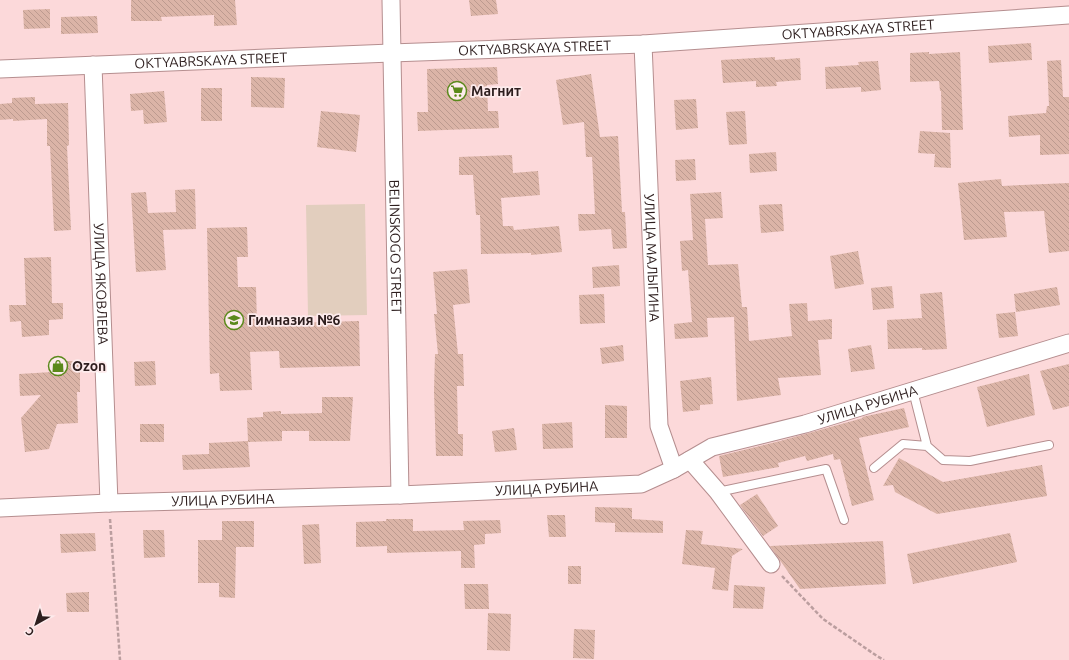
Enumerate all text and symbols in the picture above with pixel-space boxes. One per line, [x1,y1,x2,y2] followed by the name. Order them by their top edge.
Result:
[781,16,935,43] street label: OKTYABRSKAYA STREET
[458,37,612,59] street label: OKTYABRSKAYA STREET
[134,49,288,71] street label: OKTYABRSKAYA STREET
[446,80,468,102] supermarket icon: Магнит
[471,83,521,99] place label: Магнит
[386,180,405,315] street label: BELINSKOGO STREET
[641,193,663,322] street label: УЛИЦА МАЛЫГИНА
[91,223,111,345] street label: УЛИЦА ЯКОВЛЕВА
[223,309,245,331] school or university icon: Гимназия №6
[248,312,341,328] place label: Гимназия №6
[47,355,69,377] shop icon: Ozon
[72,358,106,374] place label: Ozon
[816,382,919,428] street label: УЛИЦА РУБИНА
[495,478,599,499] street label: УЛИЦА РУБИНА
[171,490,275,509] street label: УЛИЦА РУБИНА
[16,604,56,644] north arrow
[23,625,36,639] text: С

